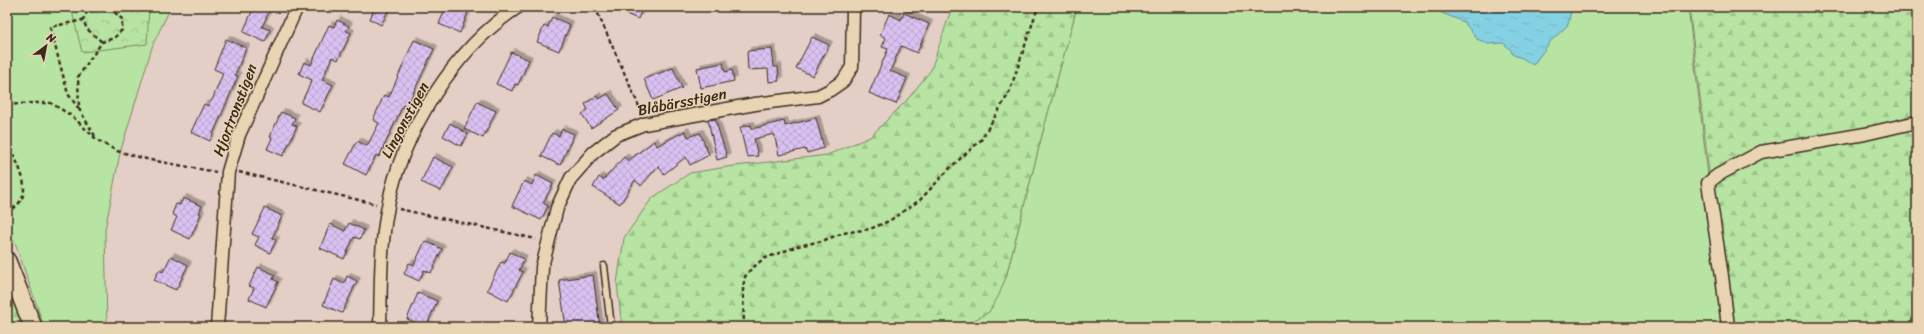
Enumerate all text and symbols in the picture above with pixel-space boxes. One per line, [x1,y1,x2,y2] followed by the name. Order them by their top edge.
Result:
[26,26,66,66] north arrow
[42,27,60,48] text: N
[205,60,265,160] street label: Hjortronstigen
[374,77,436,163] street label: Lingonstigen
[635,81,729,123] street label: Blåbärsstigen

